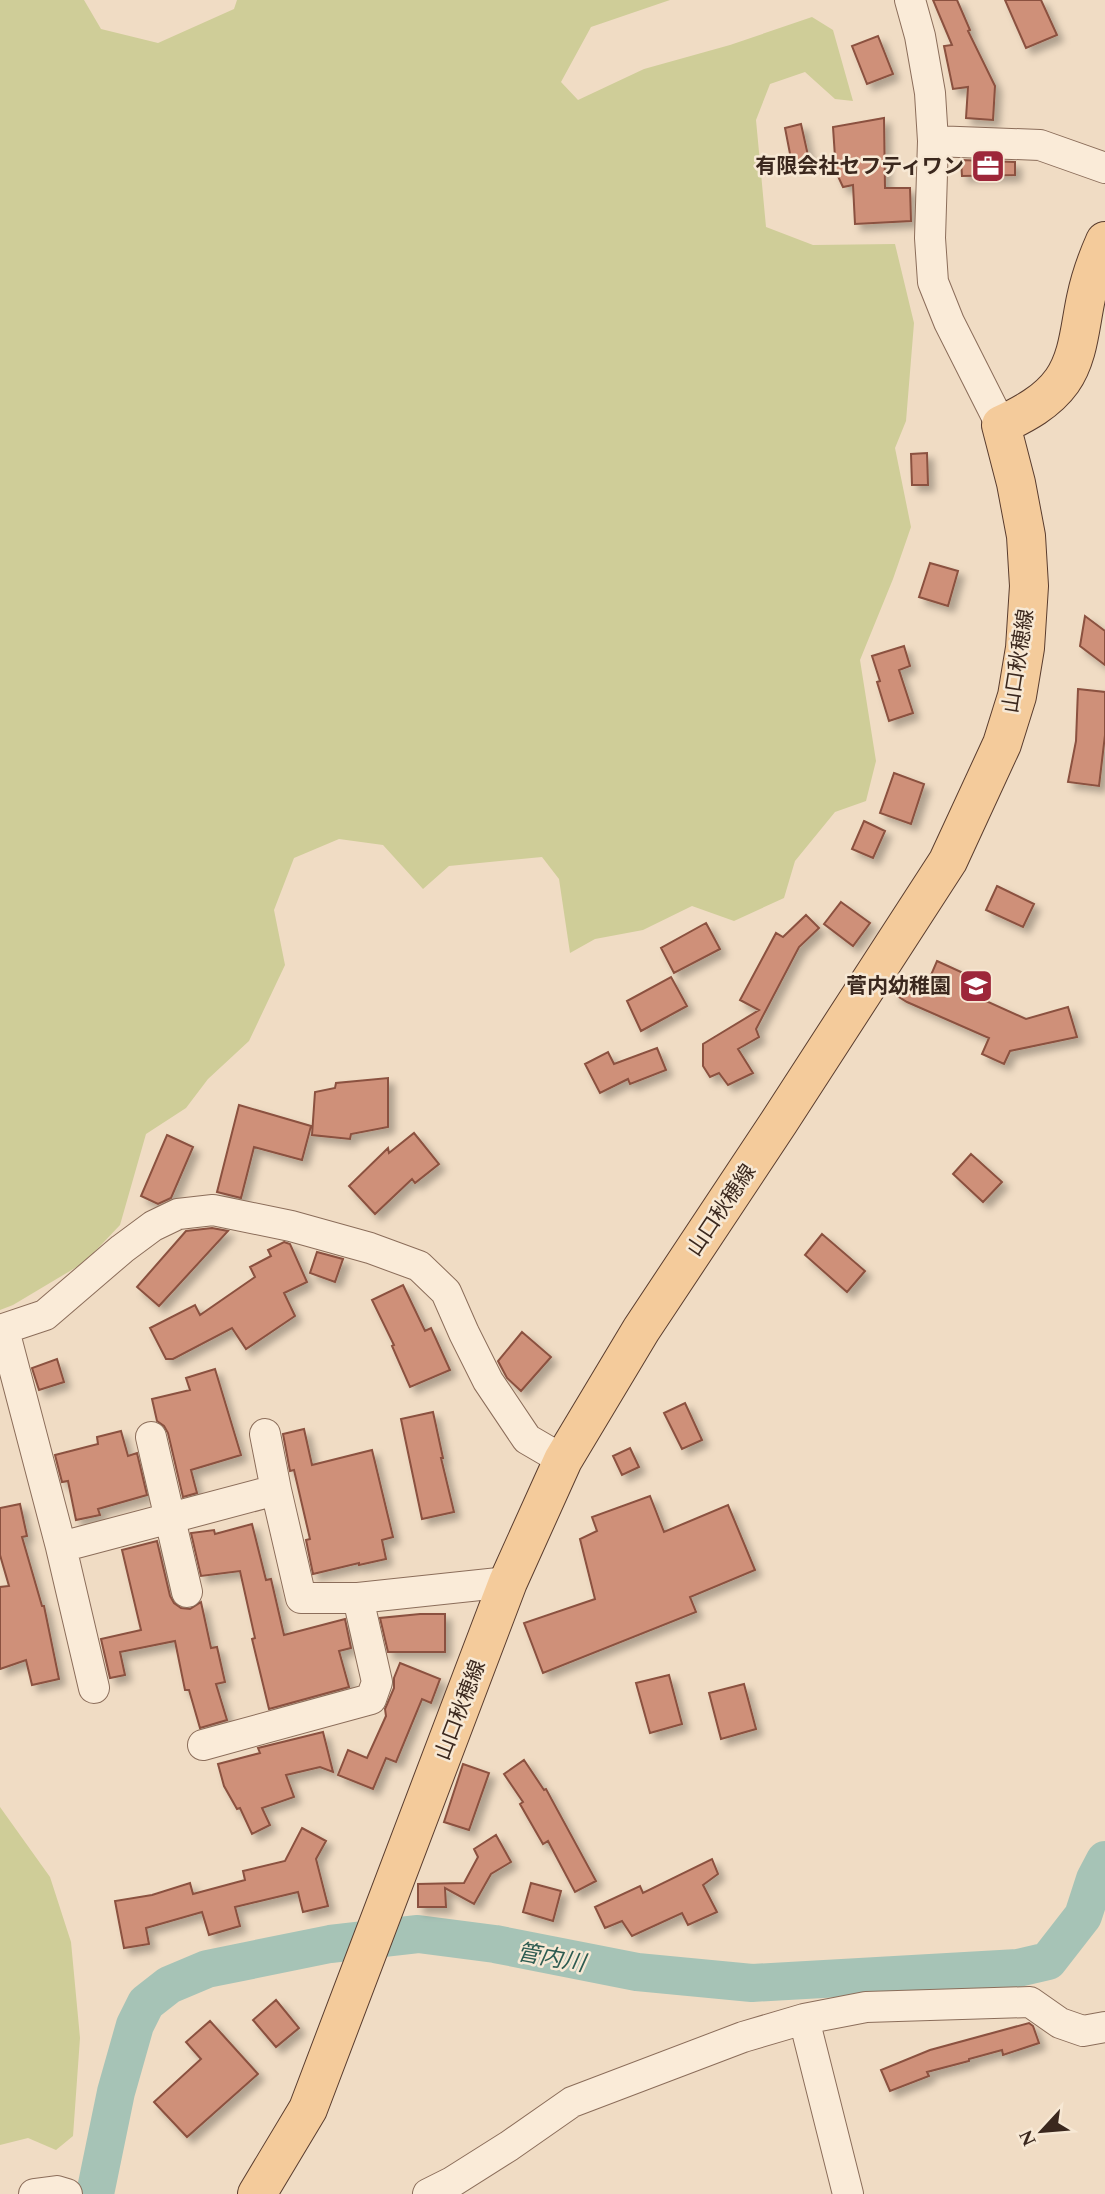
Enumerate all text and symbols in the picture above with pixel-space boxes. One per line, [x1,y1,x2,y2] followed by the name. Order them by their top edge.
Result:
[969,147,1007,185] office icon: 有限会社セフティワン
[755,151,964,183] place label: 有限会社セフティワン
[995,607,1043,716] street label: 山口秋穂線
[957,967,995,1005] school or university icon: 菅内幼稚園
[846,971,951,1003] place label: 菅内幼稚園
[679,1158,764,1263] street label: 山口秋穂線
[427,1656,495,1765] street label: 山口秋穂線
[514,1935,591,1982] water label: 管内川
[1007,2096,1077,2166] north arrow
[1012,2124,1045,2151] text: N

